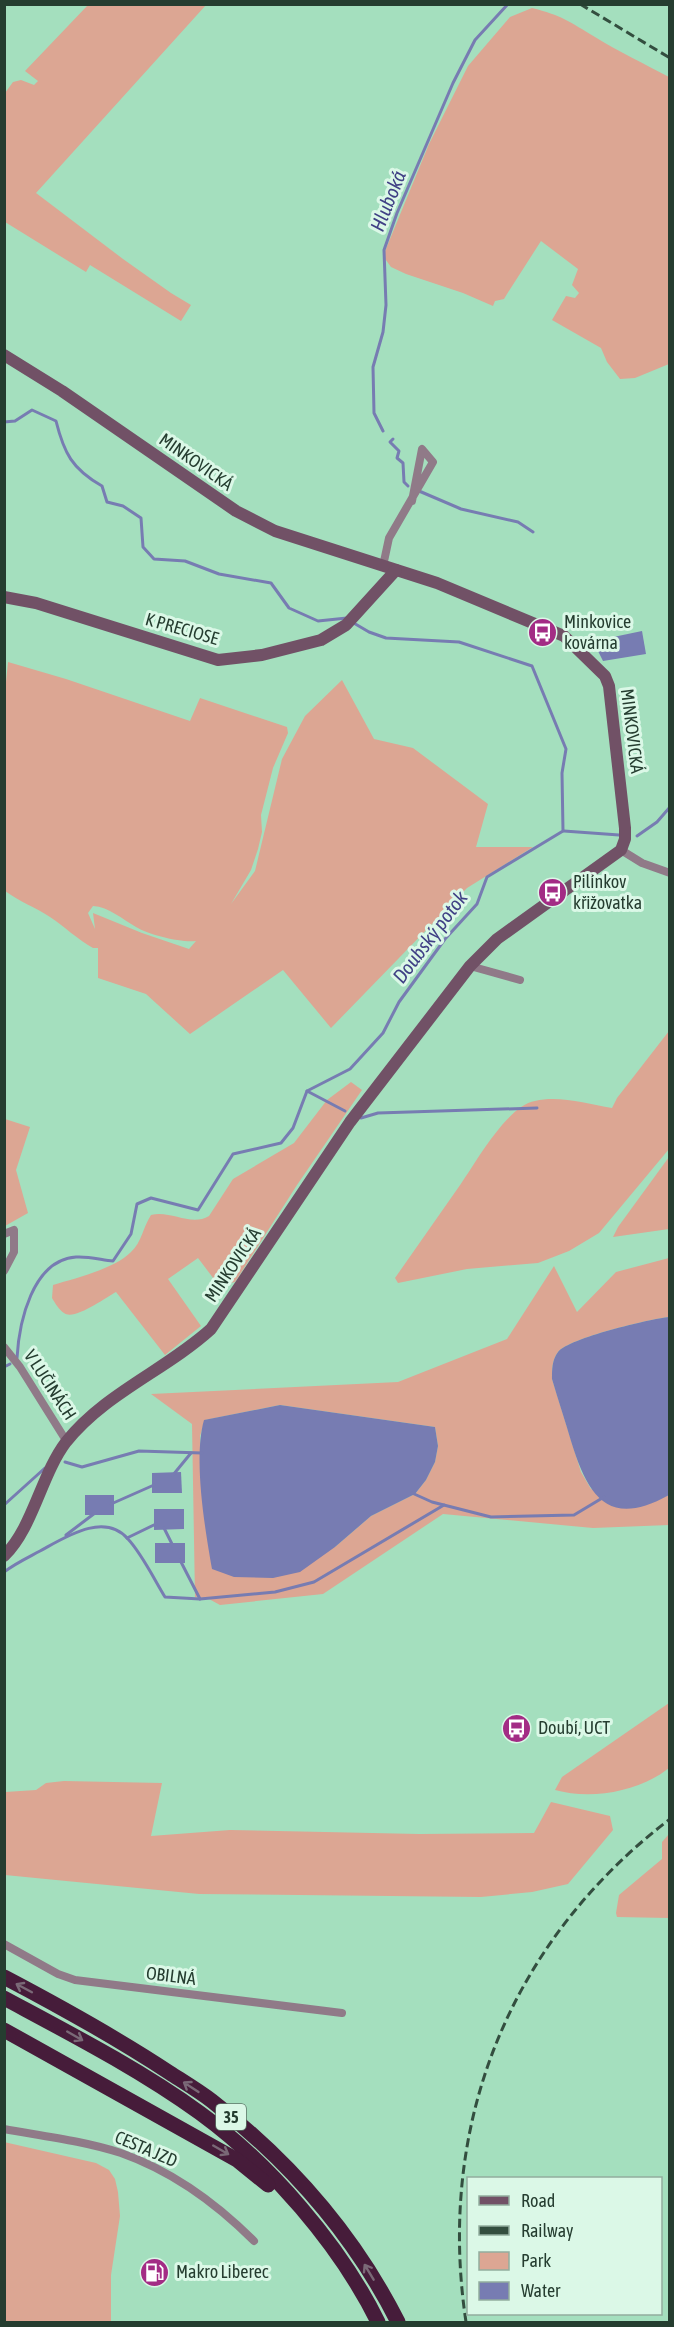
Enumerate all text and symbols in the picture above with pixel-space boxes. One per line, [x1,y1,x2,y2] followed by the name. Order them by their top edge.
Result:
[365,167,410,234] water label: Hluboká
[155,429,237,495] street label: MINKOVICKÁ
[143,608,221,649] street label: K PRECIOSE
[564,611,631,653] place label: Minkovice kovárna
[527,616,559,648] bus stop icon: Minkovice kovárna
[617,687,648,775] street label: MINKOVICKÁ
[573,871,642,913] place label: Pilínkov křižovatka
[536,876,568,908] bus stop icon: Pilínkov křižovatka
[388,886,472,987] water label: Doubský potok
[200,1223,265,1306] street label: MINKOVICKÁ
[20,1346,81,1424] street label: V LUČINÁCH
[501,1712,533,1744] bus stop icon: Doubí, UCT
[538,1717,610,1738] place label: Doubí, UCT
[145,1962,197,1989] street label: OBILNÁ
[15,1982,33,1993] one-way arrow
[65,2031,83,2042] one-way arrow
[184,2081,200,2093] one-way arrow
[216,2104,246,2130] road number: 35
[112,2126,181,2171] street label: CESTA JZD
[212,2144,229,2156] one-way arrow
[467,2177,662,2315] legend
[521,2190,555,2211] text: Road
[521,2220,573,2241] text: Railway
[521,2250,551,2271] text: Park
[139,2256,171,2288] fuel station icon: Makro Liberec
[176,2261,269,2282] place label: Makro Liberec
[362,2264,374,2281] one-way arrow
[521,2280,561,2301] text: Water

